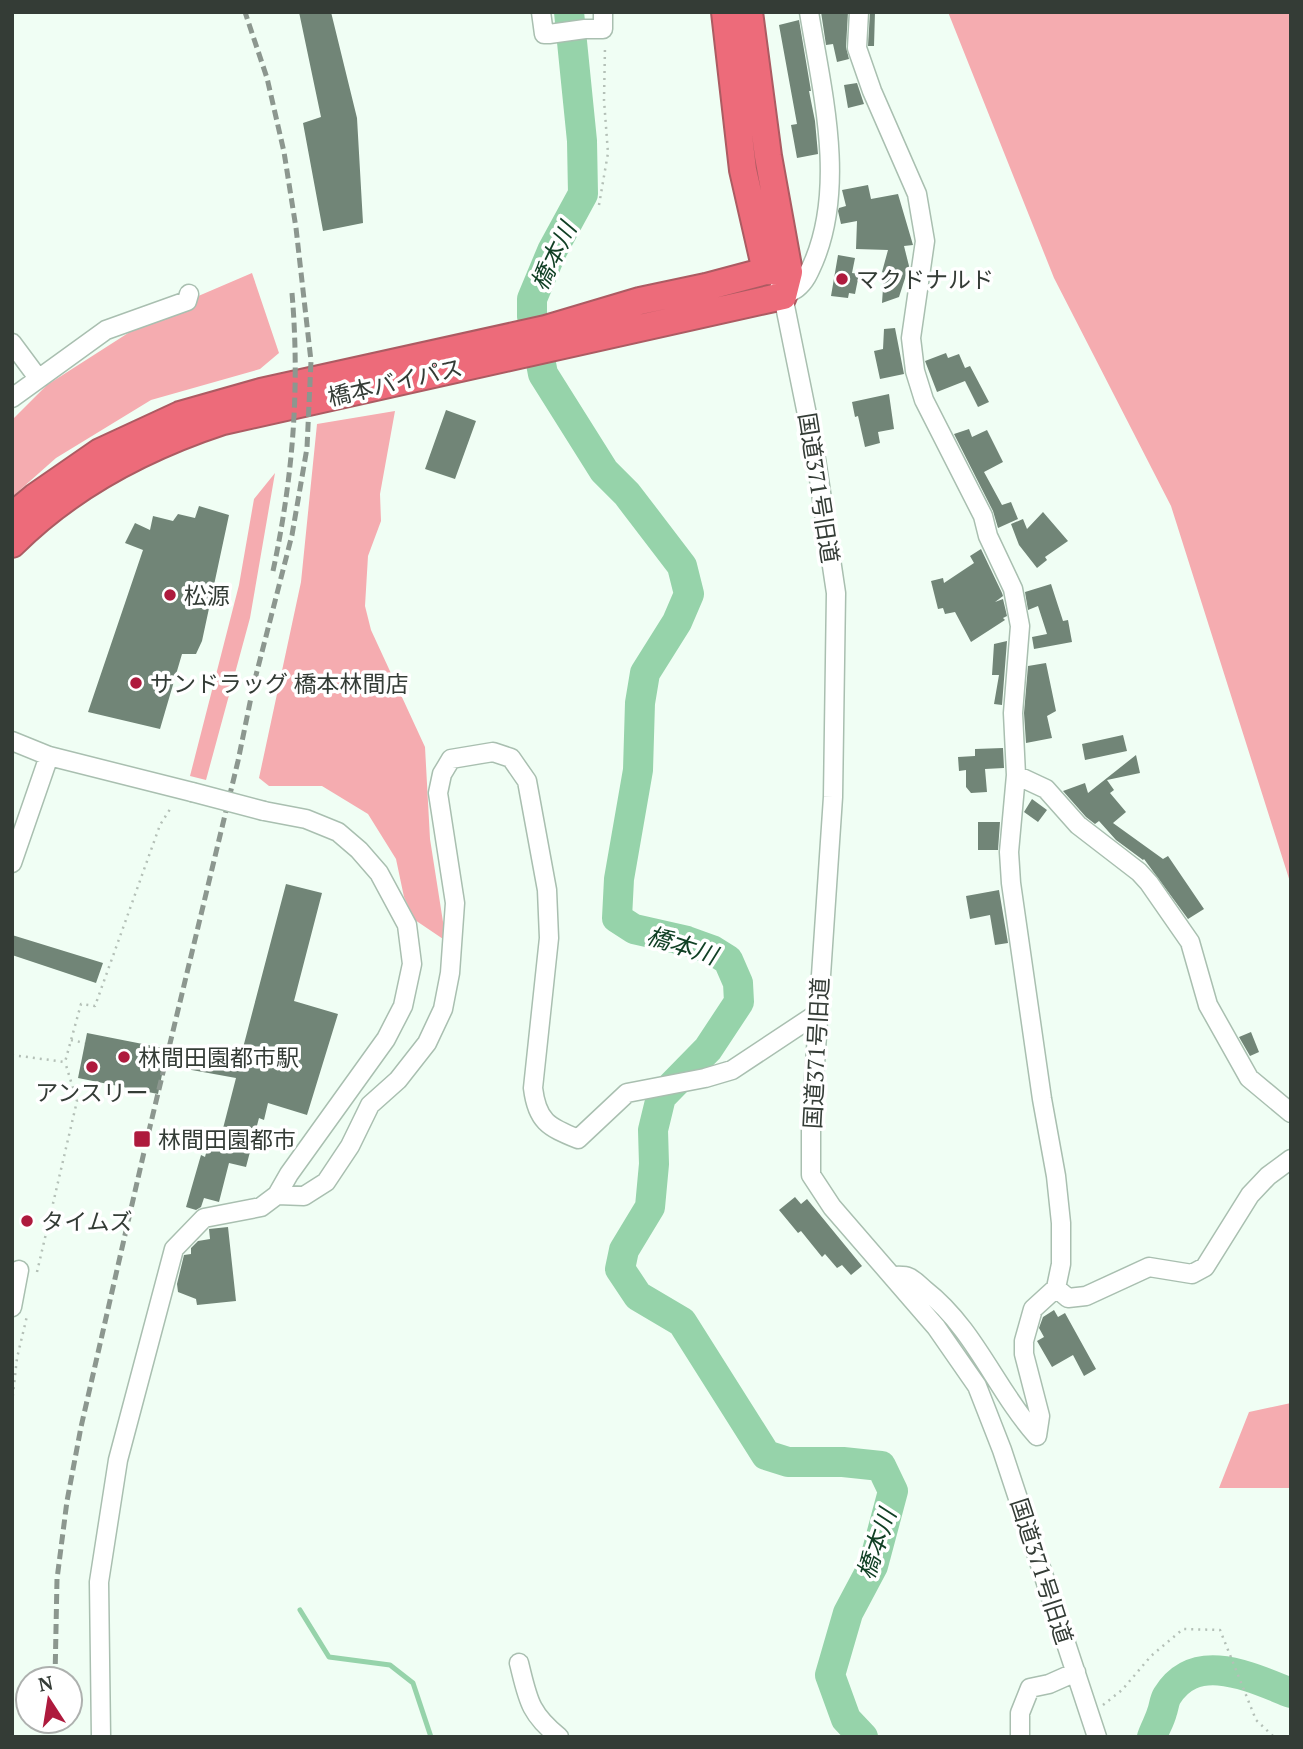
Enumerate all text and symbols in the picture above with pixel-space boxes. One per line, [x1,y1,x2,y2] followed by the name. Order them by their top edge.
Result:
[523,214,584,295] water label: 橋本川
[856,264,994,295] place label: マクドナルド
[834,271,850,287] marker: マクドナルド
[325,351,465,413] street label: 橋本バイパス
[792,411,846,565] street label: 国道371号旧道
[184,580,230,611] place label: 松源
[162,587,178,603] marker: 松源
[150,668,409,699] place label: サンドラッグ 橋本林間店
[128,675,144,691] marker: サンドラッグ 橋本林間店
[643,919,724,972] water label: 橋本川
[797,976,835,1130] street label: 国道371号旧道
[138,1042,299,1073] place label: 林間田園都市駅
[116,1049,132,1065] marker: 林間田園都市駅
[84,1059,100,1075] marker: アンスリー
[35,1077,149,1108] place label: アンスリー
[158,1124,296,1155] place label: 林間田園都市
[132,1129,152,1149] marker: 林間田園都市
[41,1206,133,1237] place label: タイムズ
[19,1213,35,1229] marker: タイムズ
[1004,1494,1080,1648] street label: 国道371号旧道
[849,1502,904,1583] water label: 橋本川
[14,1665,84,1735] north arrow
[36,1669,56,1697] text: N

